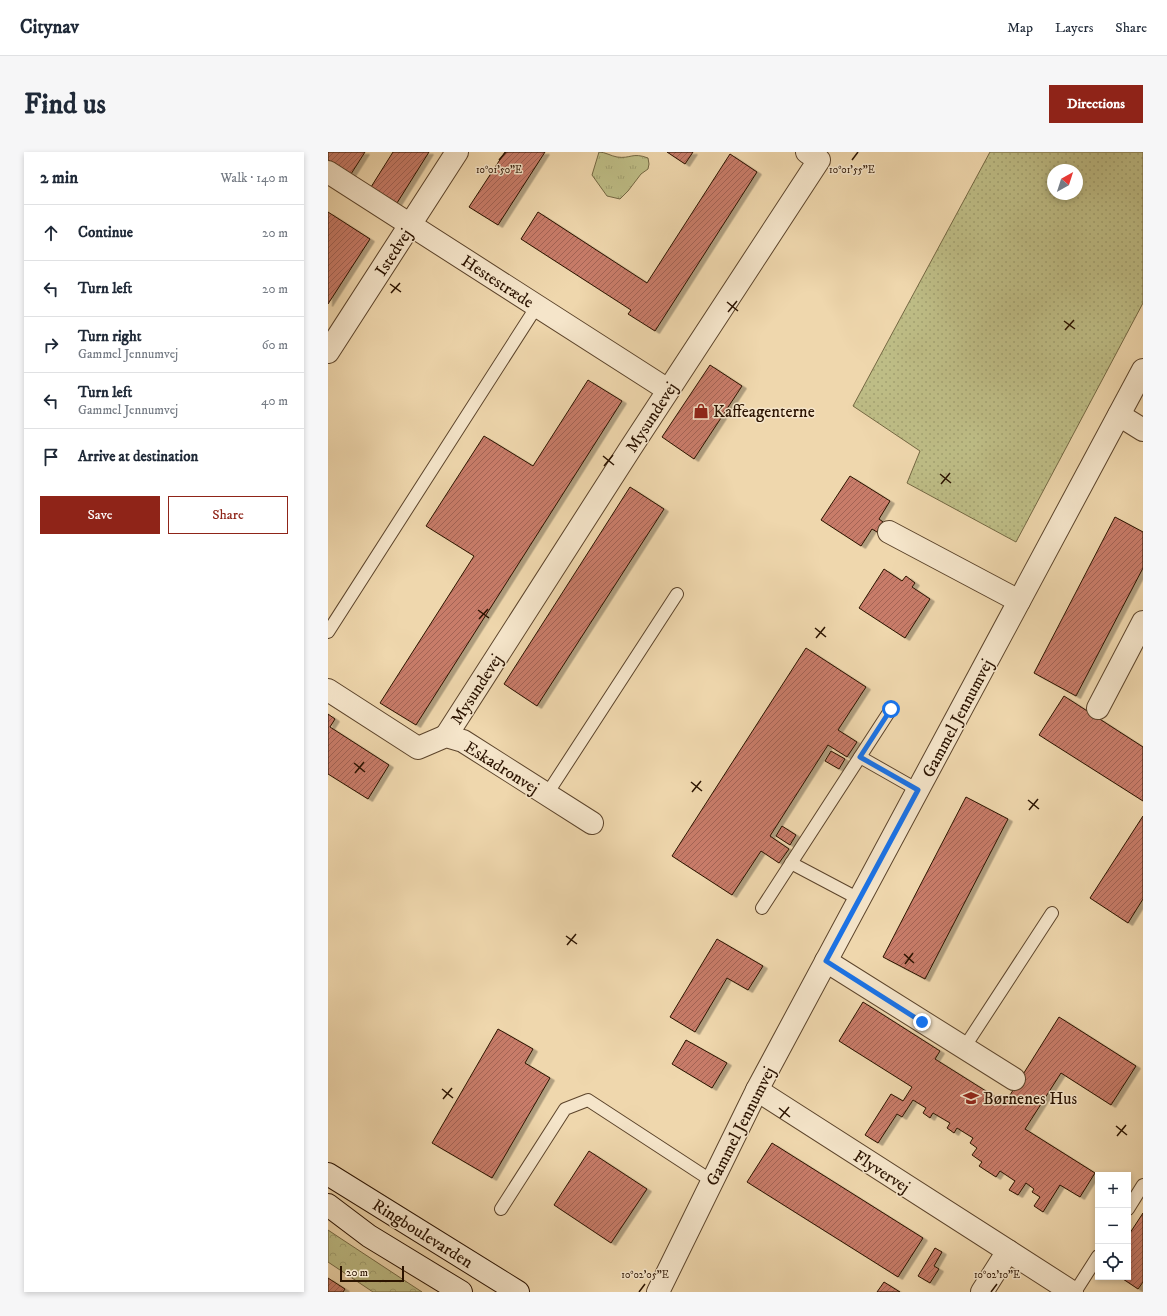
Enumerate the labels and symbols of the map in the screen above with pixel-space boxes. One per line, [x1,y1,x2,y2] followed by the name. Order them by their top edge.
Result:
[476,164,522,176] text: 10°01'50"E
[829,164,875,176] text: 10°01'55"E
[1047,164,1083,200] north arrow
[370,225,417,280] street label: Istedvej
[457,250,538,313] street label: Hestestræde
[621,378,683,457] street label: Mysundevej
[713,401,815,423] place label: Kaffeagenterne
[692,402,710,420] shop icon: Kaffeagenterne
[446,650,508,729] street label: Mysundevej
[917,655,998,781] street label: Gammel Jennumvej
[882,700,900,718] route start
[460,736,543,799] street label: Eskadronvej
[913,1013,931,1031] route end
[701,1063,780,1190] street label: Gammel Jennumvej
[983,1088,1078,1110] place label: Børnenes Hus
[962,1089,980,1107] school or university icon: Børnenes Hus
[849,1145,914,1198] street label: Flyvervej
[368,1194,477,1274] street label: Ringboulevarden
[340,1264,404,1283] scale bar
[621,1269,669,1281] text: 10°02'05"E
[974,1269,1020,1281] text: 10°02'10"E

